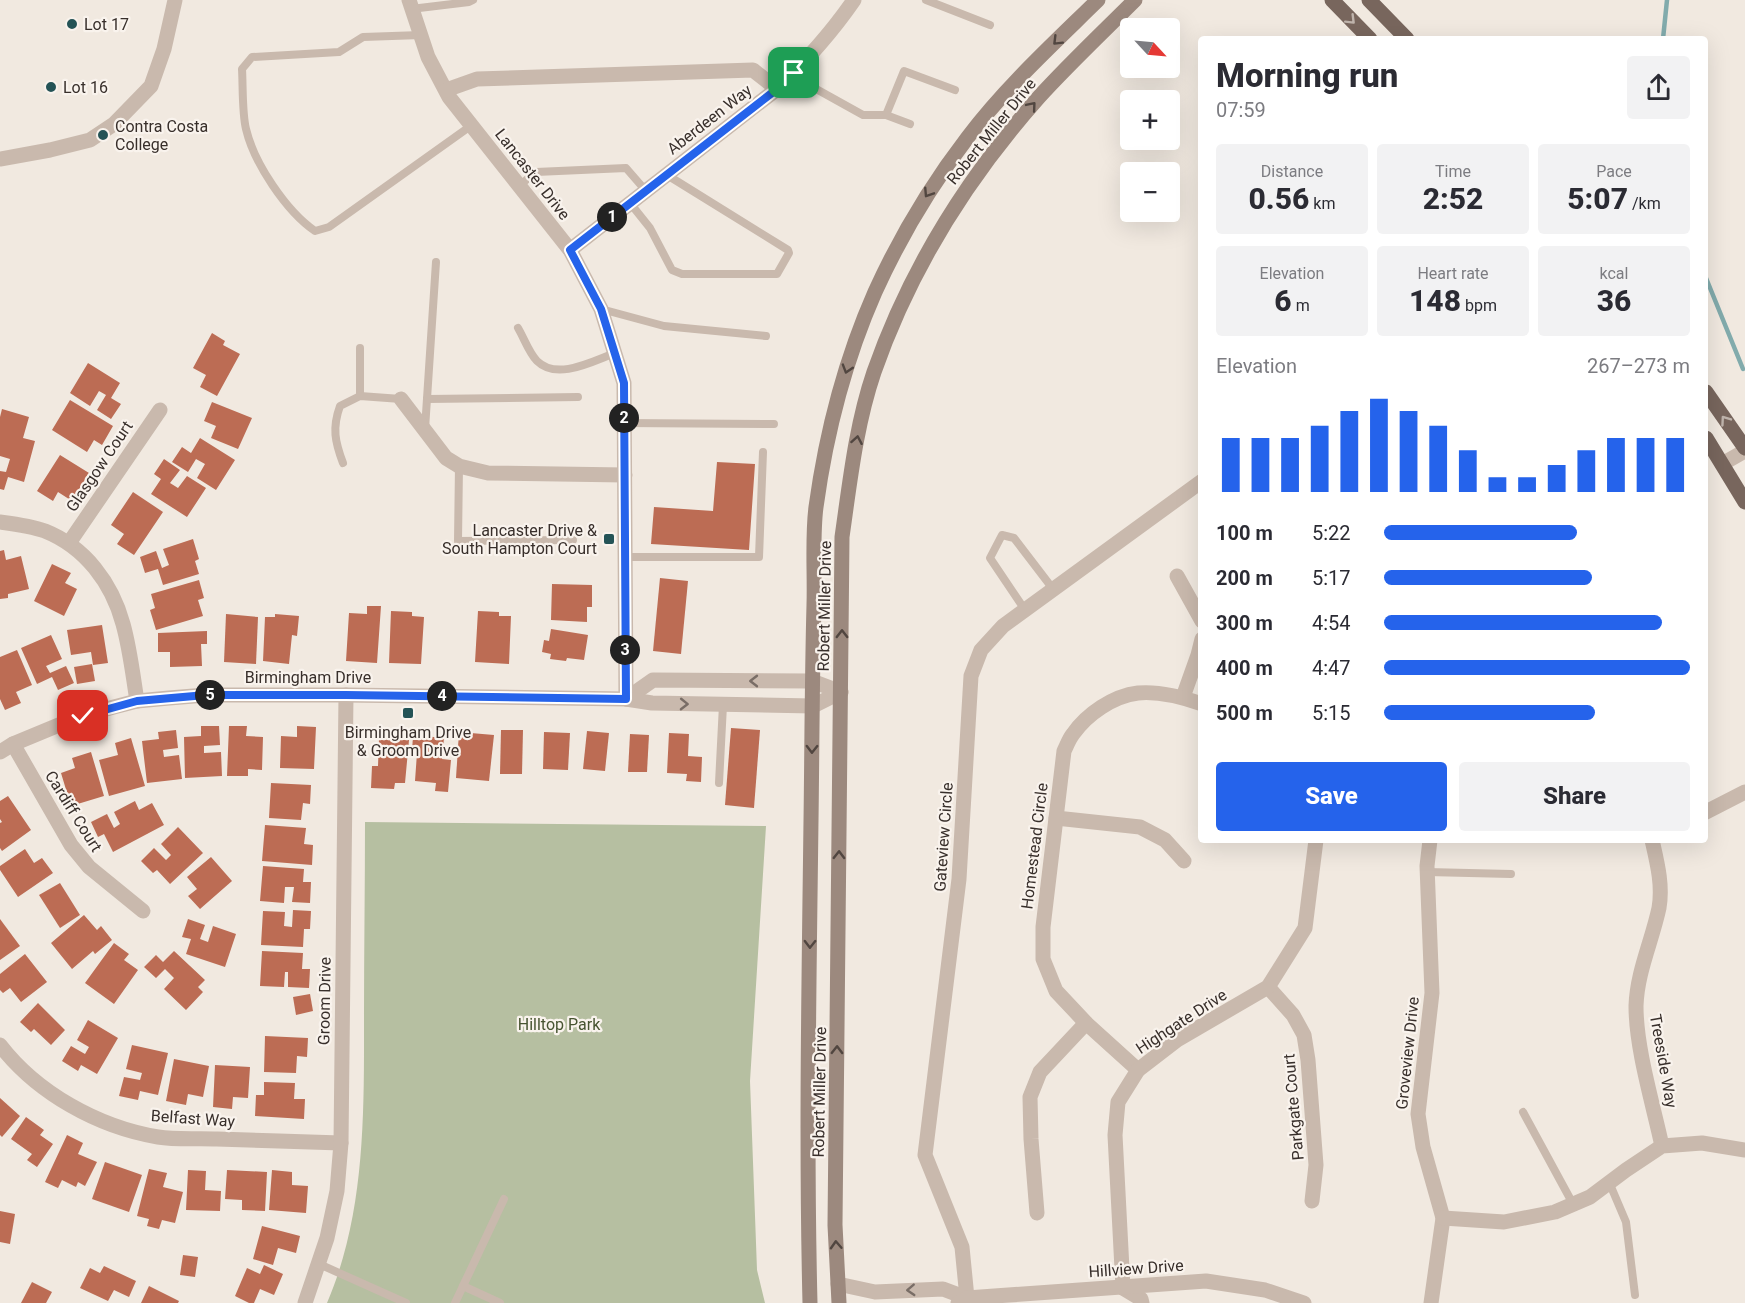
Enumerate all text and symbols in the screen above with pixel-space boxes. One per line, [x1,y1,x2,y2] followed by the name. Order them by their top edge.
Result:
[1344,13,1355,23] one-way arrow
[84,15,129,34] place label: Lot 17
[65,17,79,31] marker: Lot 17
[1120,18,1180,78] north arrow
[1120,18,1180,222] map controls
[1053,34,1064,44] one-way arrow
[768,47,819,98] pin
[777,56,810,89] icon: arrive
[1216,56,1398,95] text: Morning run
[1627,56,1690,119] button: share
[943,74,1040,188] street label: Robert Miller Drive
[63,78,108,97] place label: Lot 16
[44,80,58,94] marker: Lot 16
[663,80,756,158] street label: Aberdeen Way
[1120,90,1180,150] button: +
[1216,98,1266,122] text: 07:59
[1025,102,1036,113] one-way arrow
[115,117,208,154] place label: Contra Costa College
[491,125,574,224] street label: Lancaster Drive
[96,128,110,142] marker: Contra Costa College
[1120,162,1180,222] button: −
[1261,162,1323,181] text: Distance
[1435,162,1471,181] text: Time
[1596,162,1632,181] text: Pace
[1249,181,1309,216] text: 0.56
[1423,181,1483,216] text: 2:52
[1567,181,1628,216] text: 5:07
[924,187,936,197] one-way arrow
[1309,194,1335,213] text: km
[1628,194,1661,213] text: /km
[597,202,627,232] pin: 1
[607,207,617,226] text: 1
[1260,264,1324,283] text: Elevation
[1417,264,1489,283] text: Heart rate
[1600,264,1628,283] text: kcal
[1274,283,1292,318] text: 6
[1409,283,1461,318] text: 148
[1597,283,1631,318] text: 36
[1292,296,1310,315] text: m
[1461,296,1497,315] text: bpm
[1216,354,1297,378] text: Elevation
[1587,354,1690,378] text: 267–273 m
[842,363,854,374] one-way arrow
[609,403,639,433] pin: 2
[619,408,629,427] text: 2
[1721,416,1732,427] one-way arrow
[62,417,137,515] street label: Glasgow Court
[850,435,862,445] one-way arrow
[442,521,597,558] place label: Lancaster Drive & South Hampton Court
[1216,521,1273,545] text: 100 m
[1312,521,1351,545] text: 5:22
[602,532,616,546] marker: Lancaster Drive & South Hampton Court
[814,540,835,672] street label: Robert Miller Drive
[1216,566,1273,590] text: 200 m
[1312,566,1351,590] text: 5:17
[1216,611,1273,635] text: 300 m
[1312,611,1351,635] text: 4:54
[836,629,848,638] one-way arrow
[610,635,640,665] pin: 3
[620,640,630,659] text: 3
[1216,656,1273,680] text: 400 m
[1312,656,1351,680] text: 4:47
[245,668,371,687] street label: Birmingham Drive
[749,675,758,687] one-way arrow
[195,680,225,710] pin: 5
[427,681,457,711] pin: 4
[205,685,215,704] text: 5
[437,686,447,705] text: 4
[57,690,108,741] pin
[680,698,689,710] one-way arrow
[66,699,99,732] icon: check
[1216,701,1273,725] text: 500 m
[1312,701,1351,725] text: 5:15
[401,706,415,720] marker: Birmingham Drive & Groom Drive
[345,723,471,760] place label: Birmingham Drive & Groom Drive
[806,745,818,754] one-way arrow
[1216,762,1447,831] button: Save
[1459,762,1690,831] button: Share
[41,767,106,855] street label: Cardiff Court
[930,782,957,892] street label: Gateview Circle
[1017,782,1052,910] street label: Homestead Circle
[833,850,846,859] one-way arrow
[804,940,816,949] one-way arrow
[314,957,335,1045] street label: Groom Drive
[1132,985,1230,1058] street label: Highgate Drive
[1392,996,1423,1110] street label: Groveview Drive
[1646,1013,1681,1110] street label: Treeside Way
[518,1015,601,1034] park label: Hilltop Park
[809,1026,830,1158] street label: Robert Miller Drive
[831,1045,843,1054] one-way arrow
[1279,1053,1308,1161] street label: Parkgate Court
[150,1106,236,1131] street label: Belfast Way
[830,1240,843,1249] one-way arrow
[1088,1256,1184,1281] street label: Hillview Drive
[906,1284,915,1297] one-way arrow

